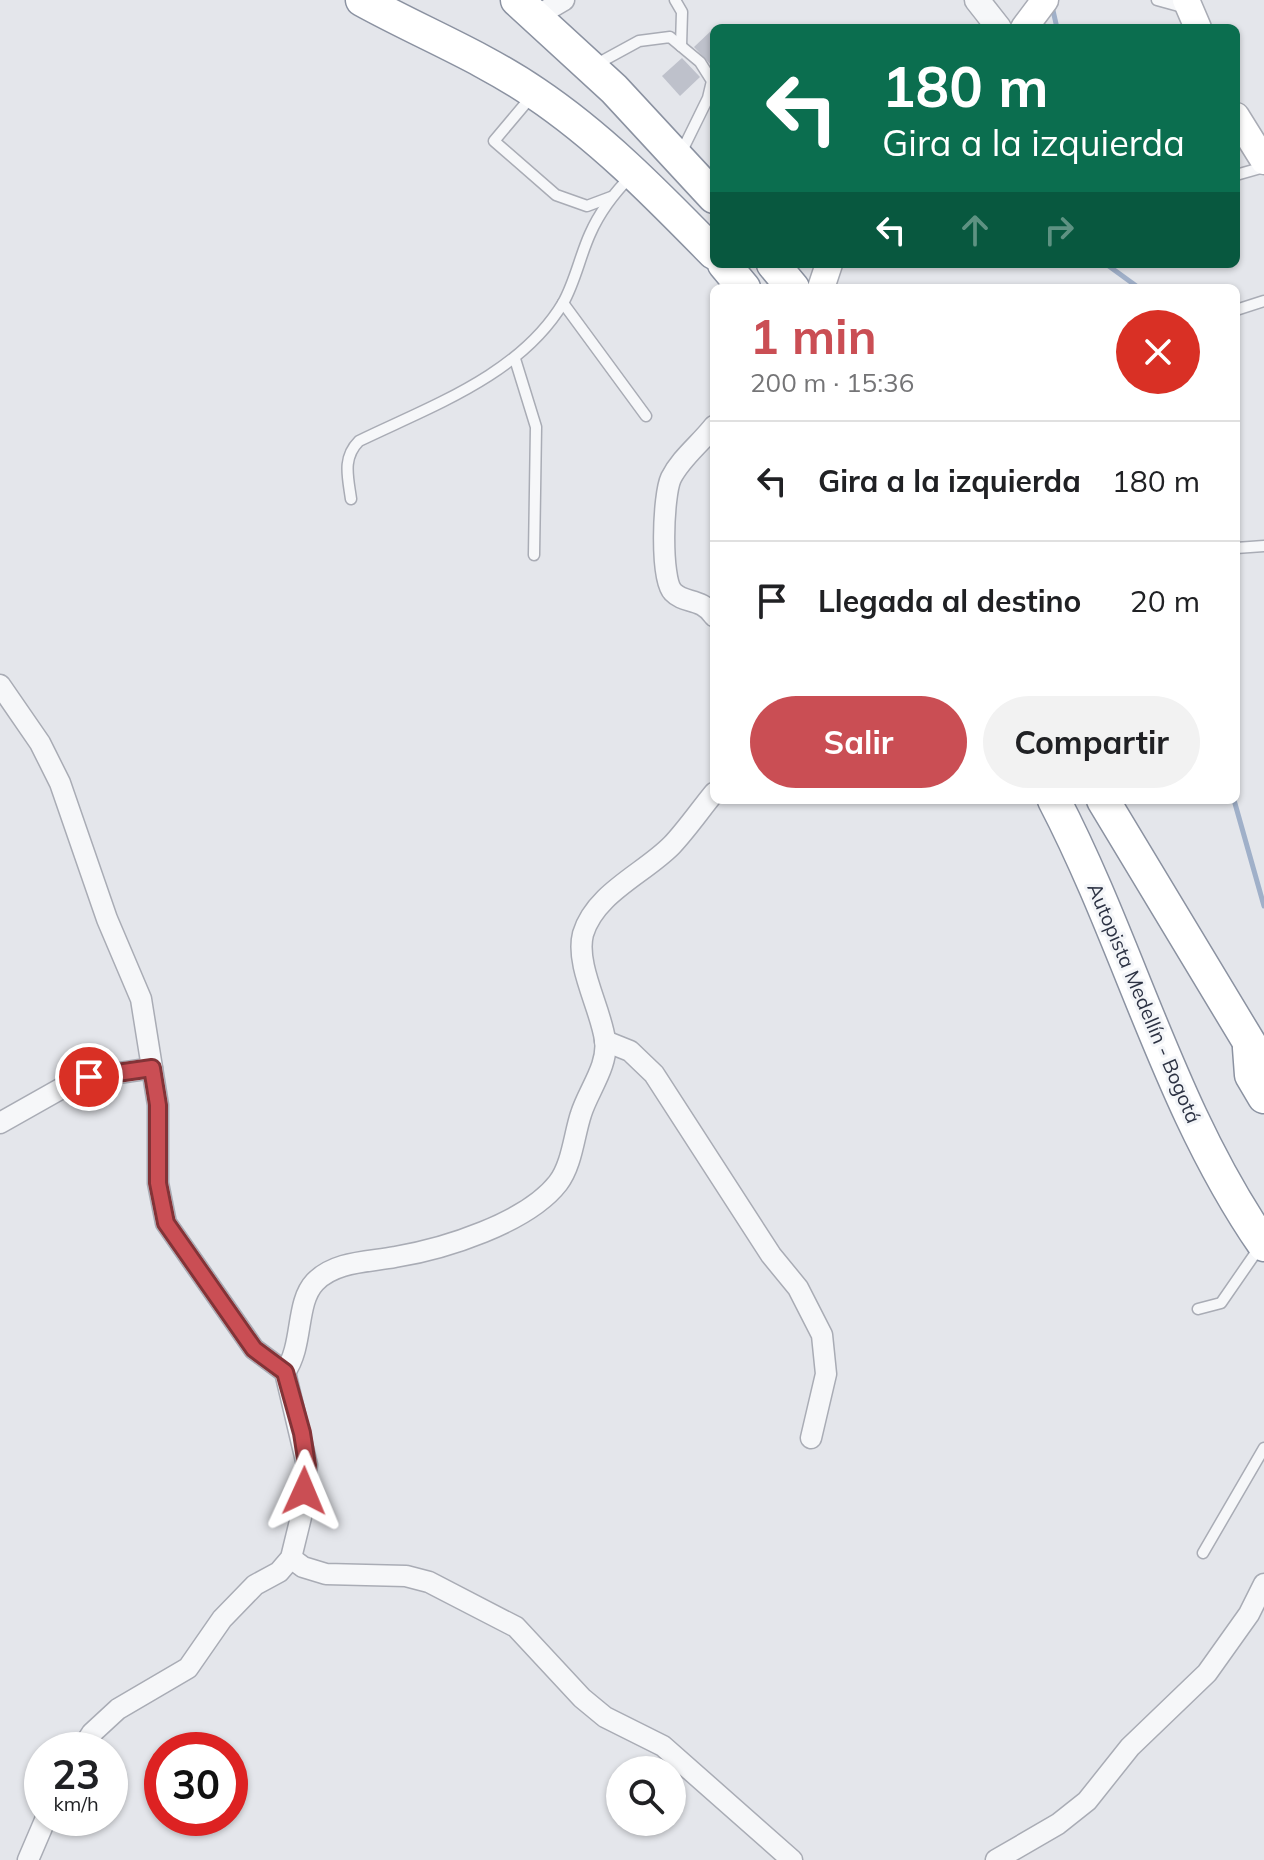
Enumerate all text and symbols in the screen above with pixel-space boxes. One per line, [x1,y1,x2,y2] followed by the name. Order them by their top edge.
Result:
[882,51,1049,121] text: 180 m
[750,56,854,160] icon: left
[882,120,1185,165] text: Gira a la izquierda
[869,208,913,252] icon: left
[953,208,997,252] icon: ahead
[1037,208,1081,252] icon: right
[750,306,877,366] text: 1 min
[1116,310,1200,394] button: close
[750,366,914,399] text: 200 m · 15:36
[750,459,794,503] icon: left
[818,462,1081,500] text: Gira a la izquierda
[1112,462,1200,500] text: 180 m
[750,579,794,623] icon: arrive
[818,582,1081,620] text: Llegada al destino
[1130,582,1200,620] text: 20 m
[750,696,967,788] button: Salir
[983,696,1200,788] button: Compartir
[1082,879,1207,1127] street label: Autopista Medellín - Bogotá
[55,1043,123,1111] pin
[67,1055,111,1099] icon: arrive
[262,1449,346,1533] position arrow
[144,1732,248,1836] speed limit sign: 30
[52,1749,100,1799] text: 23
[606,1756,686,1836] map controls
[606,1756,686,1836] button: search
[53,1791,99,1816] text: km/h

